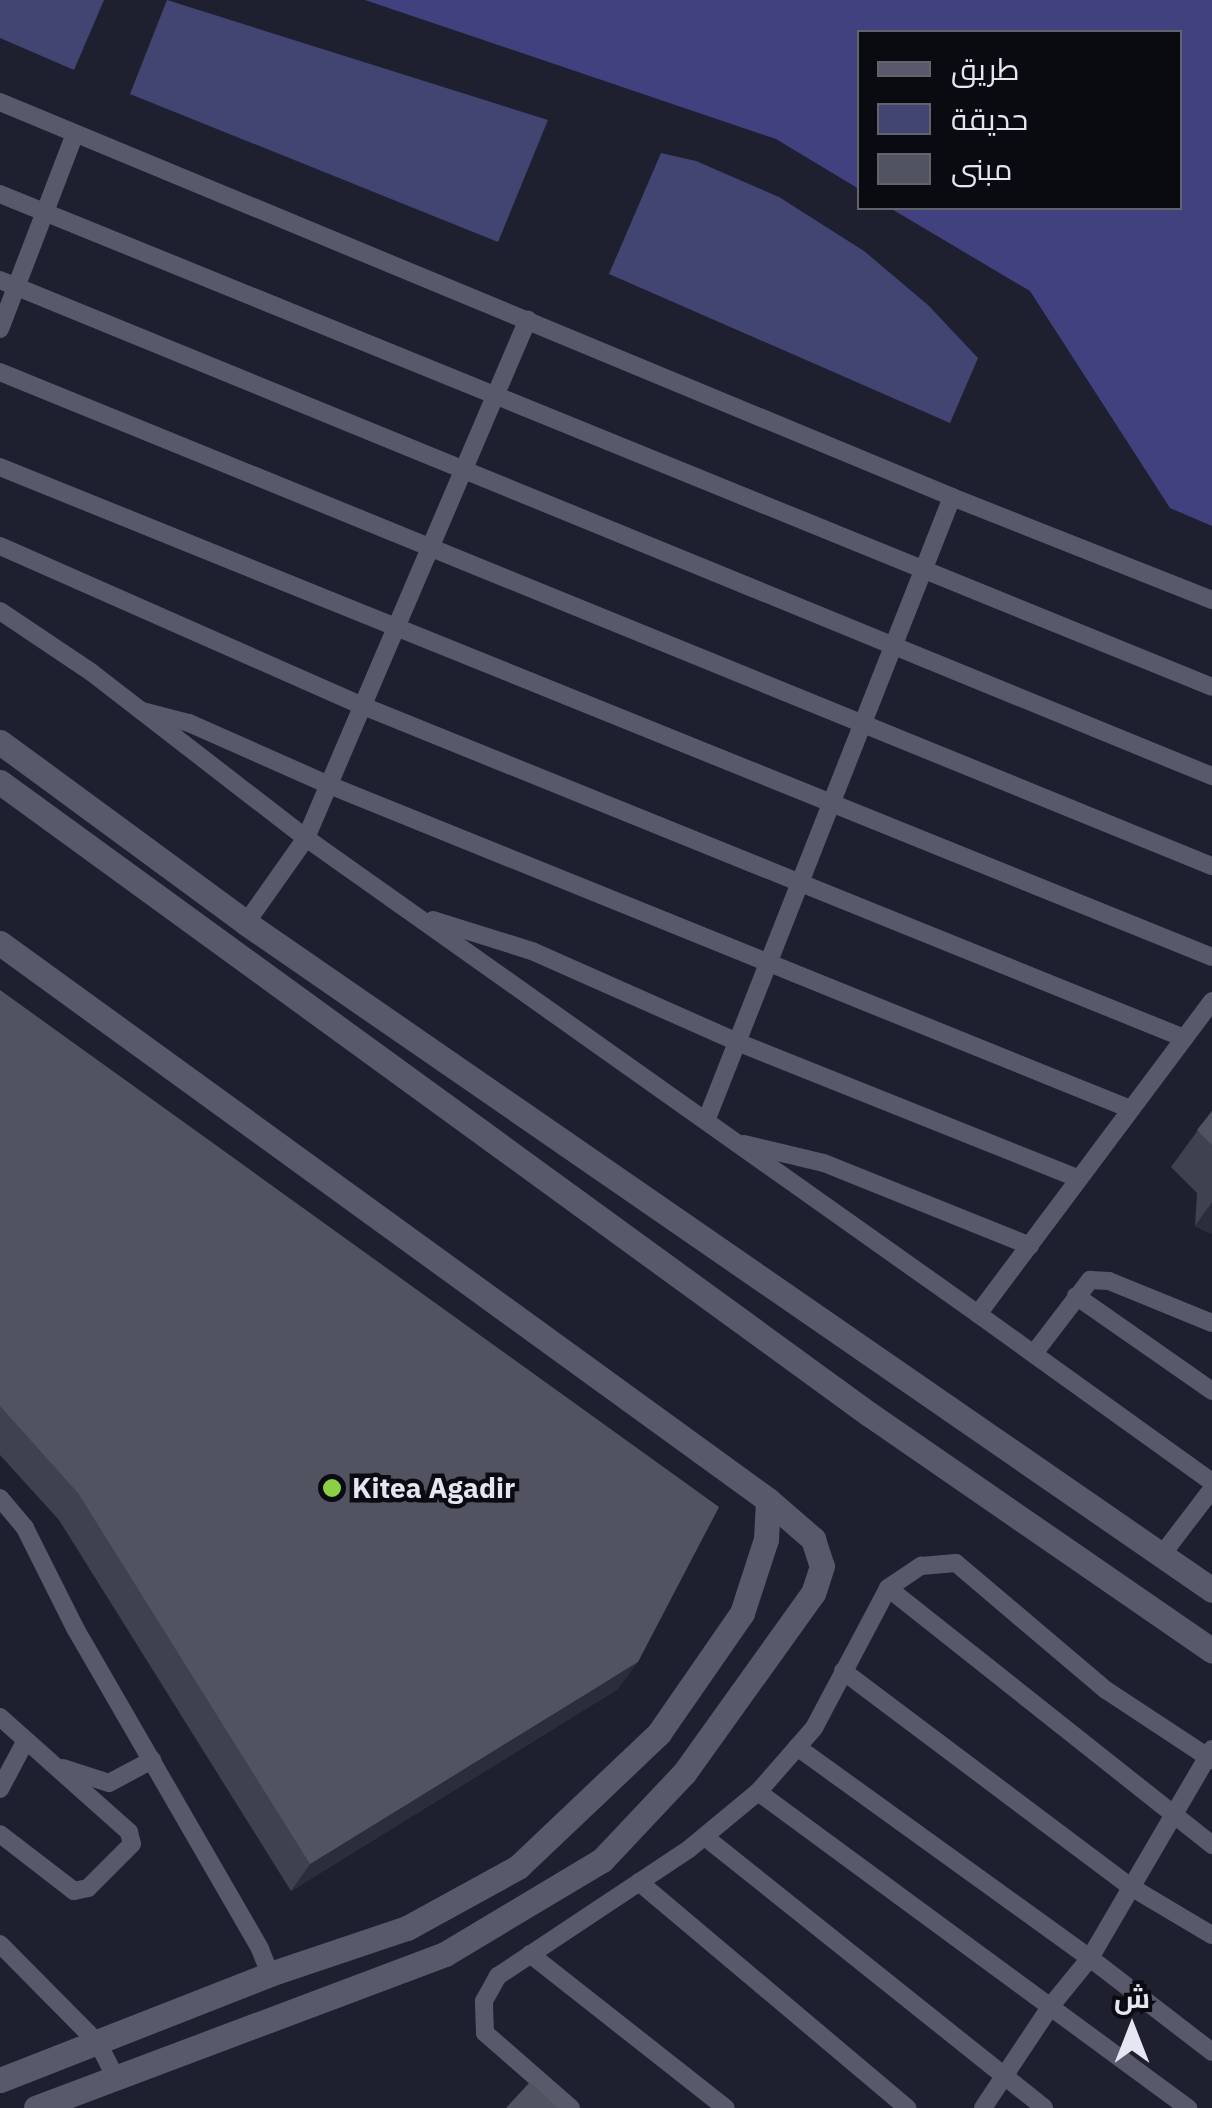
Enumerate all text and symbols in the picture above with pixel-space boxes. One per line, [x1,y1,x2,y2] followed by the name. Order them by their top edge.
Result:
[857,30,1182,210] legend
[951,49,1020,88] text: طريق
[951,99,1028,138] text: حديقة
[951,149,1012,188] text: مبنى
[352,1471,515,1505] place label: Kitea Agadir
[321,1477,343,1499] marker: Kitea Agadir
[1082,1978,1182,2078] north arrow
[1114,1979,1150,2016] text: ش

